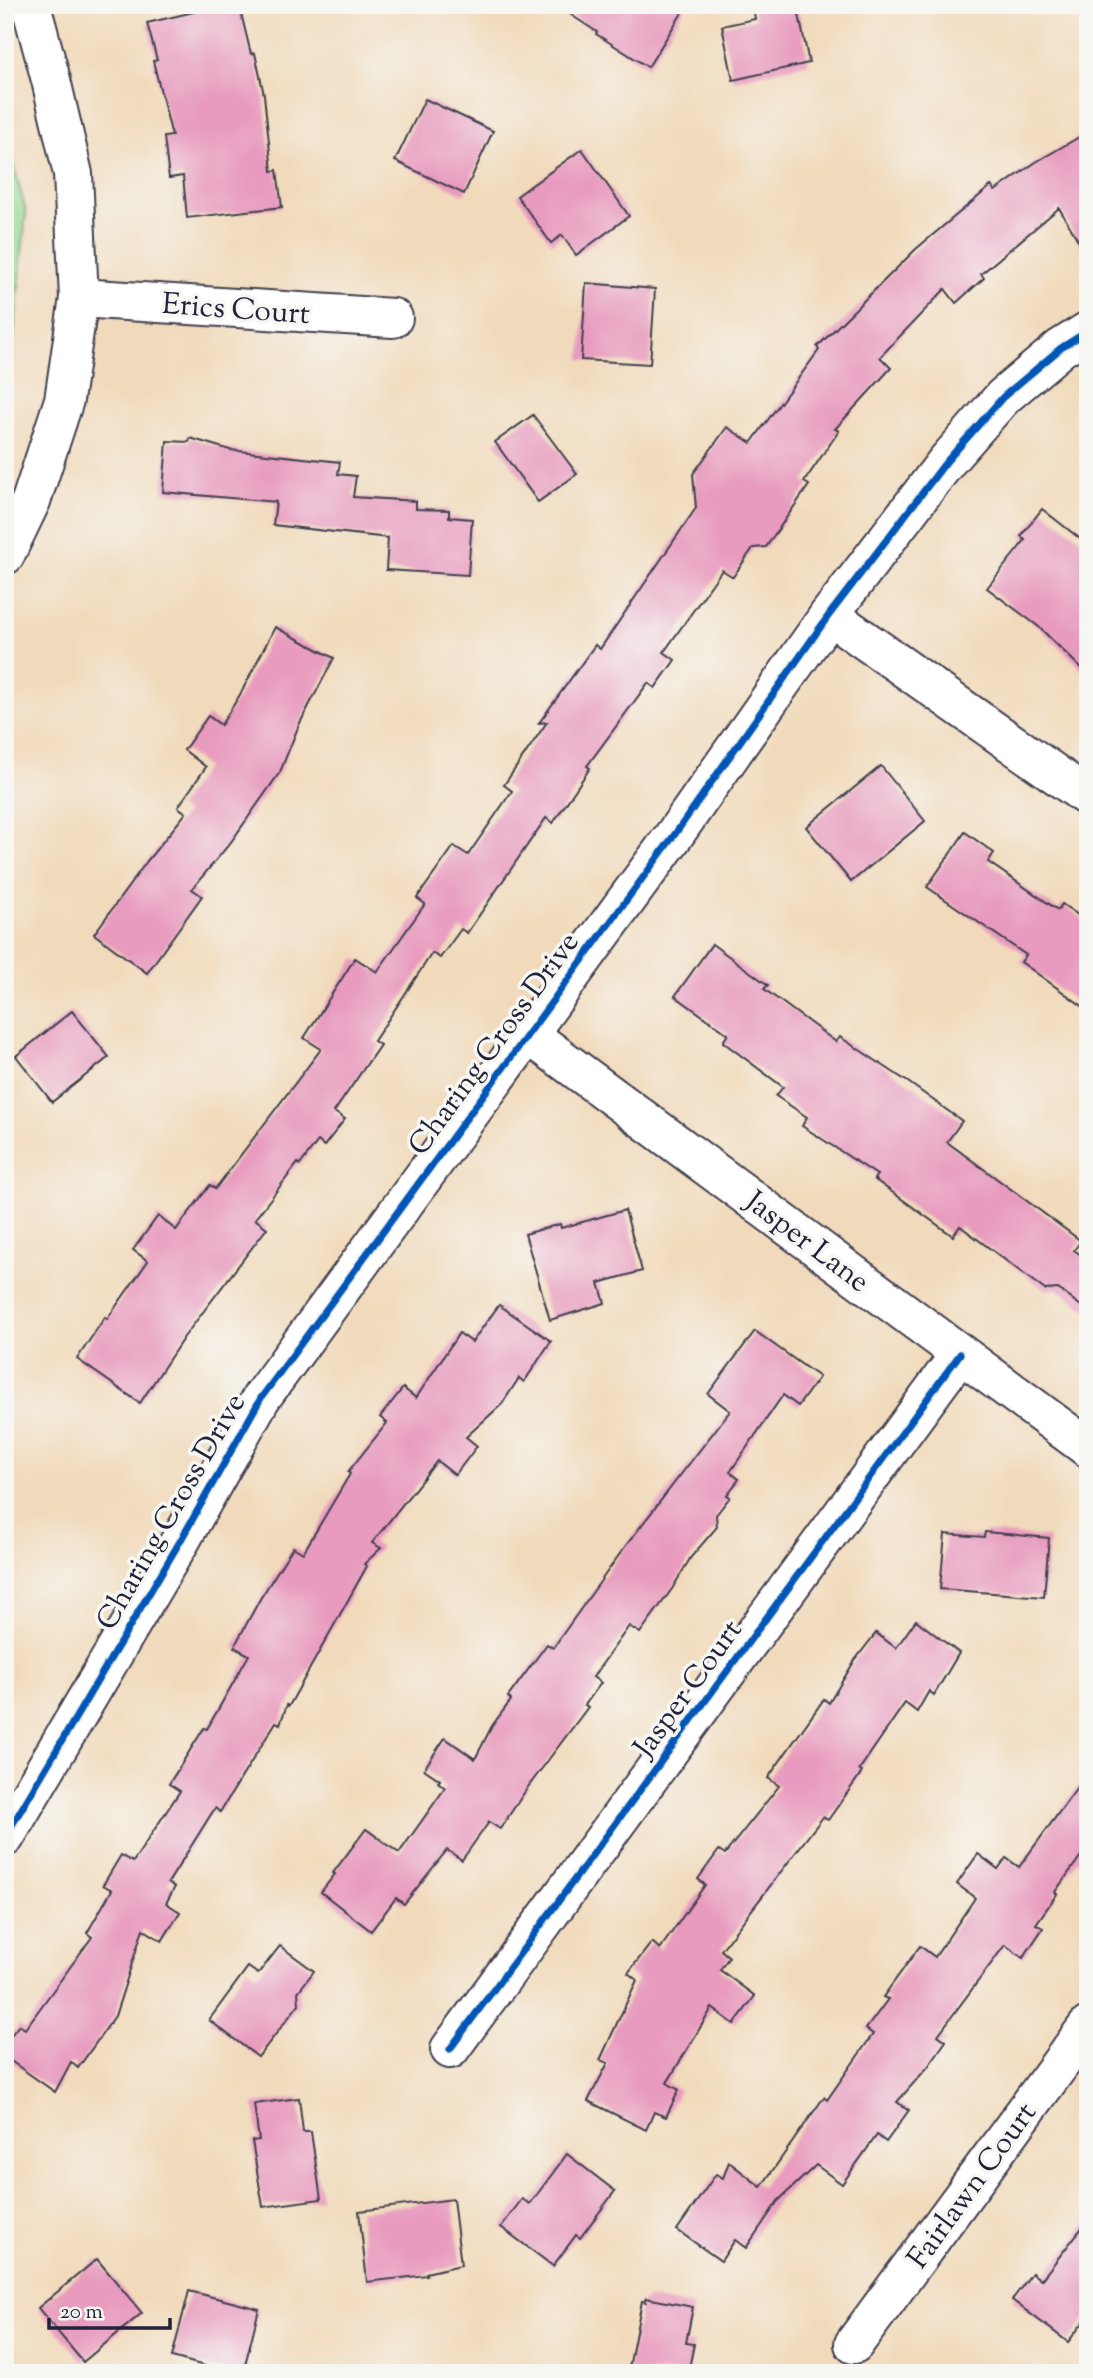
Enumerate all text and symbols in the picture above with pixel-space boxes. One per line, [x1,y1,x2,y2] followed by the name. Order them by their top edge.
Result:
[160,284,311,337] street label: Erics Court
[399,924,591,1165] street label: Charing Cross Drive
[734,1181,878,1304] street label: Jasper Lane
[87,1386,258,1639] street label: Charing Cross Drive
[623,1612,754,1769] street label: Jasper Court
[898,2094,1048,2279] street label: Fairlawn Court
[49,2287,170,2331] scale bar
[60,2298,103,2328] text: 20 m

